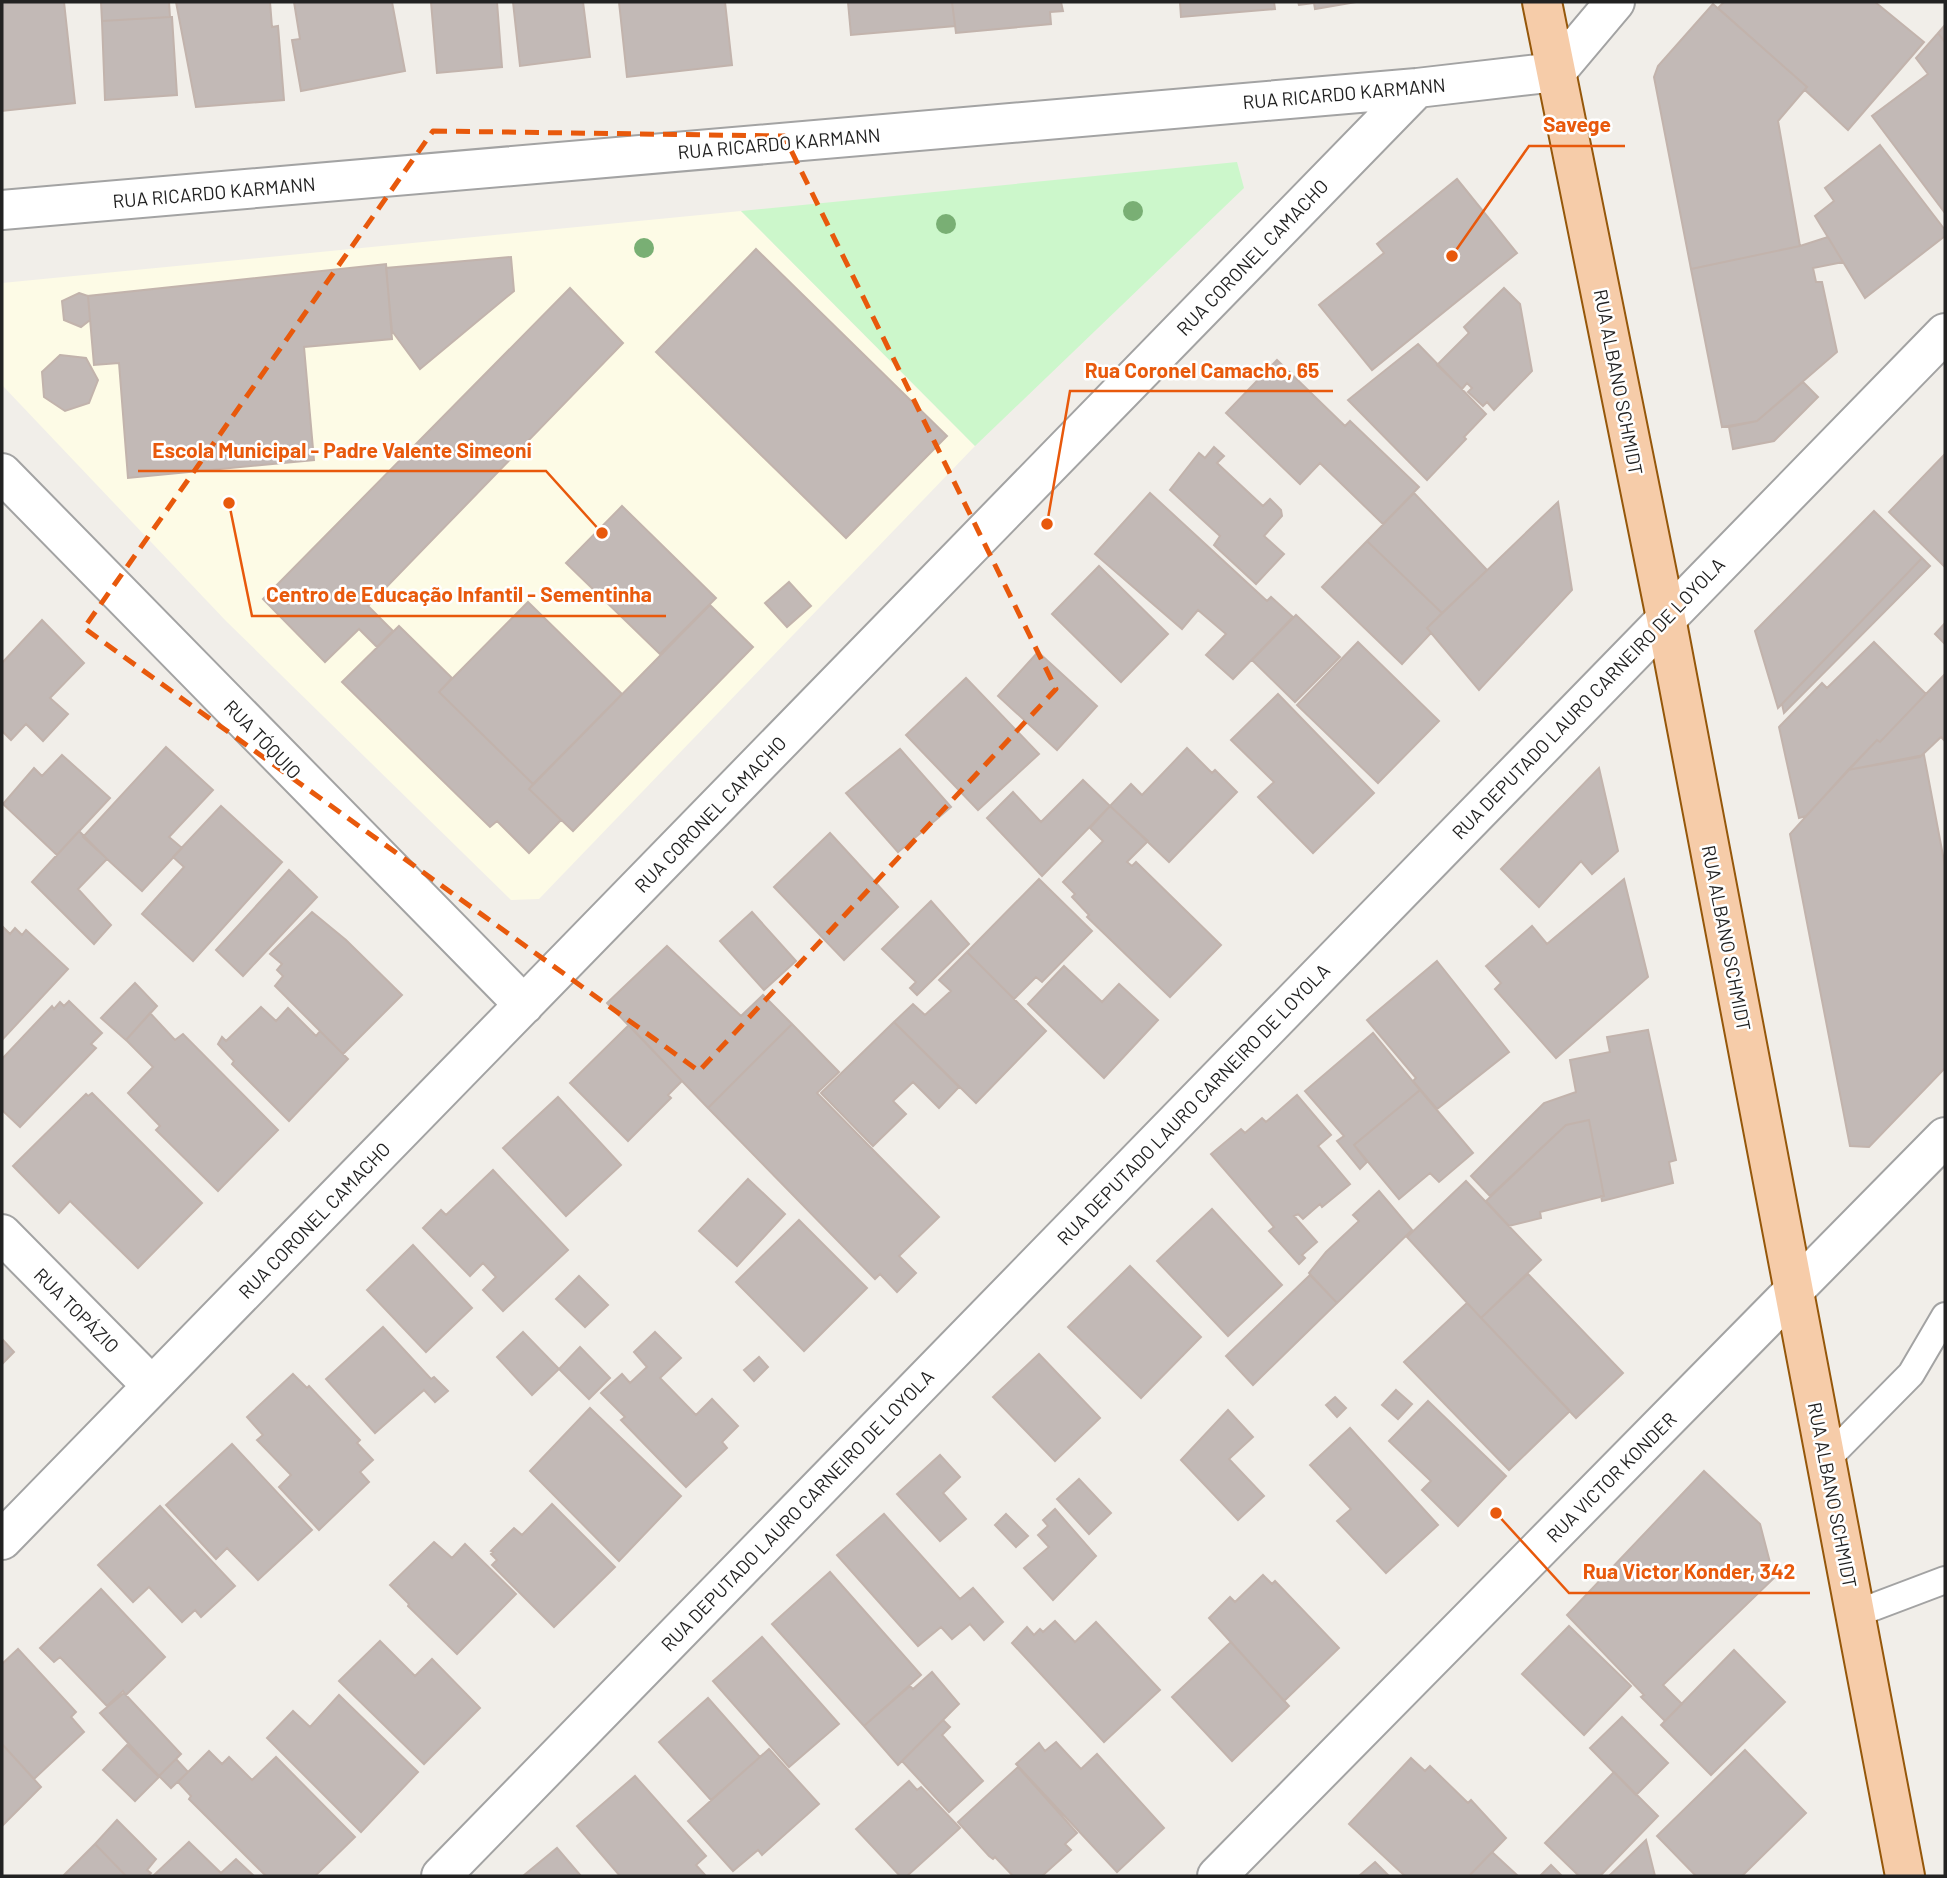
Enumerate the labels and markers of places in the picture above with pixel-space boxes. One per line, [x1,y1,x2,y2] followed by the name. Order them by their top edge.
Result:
[1529,104,1625,146] callout: Savege
[1070,349,1333,391] callout: Rua Coronel Camacho, 65
[138,429,546,471] callout: Escola Municipal - Padre Valente Simeoni
[252,574,666,616] callout: Centro de Educação Infantil - Sementinha
[1569,1551,1810,1593] callout: Rua Victor Konder, 342

